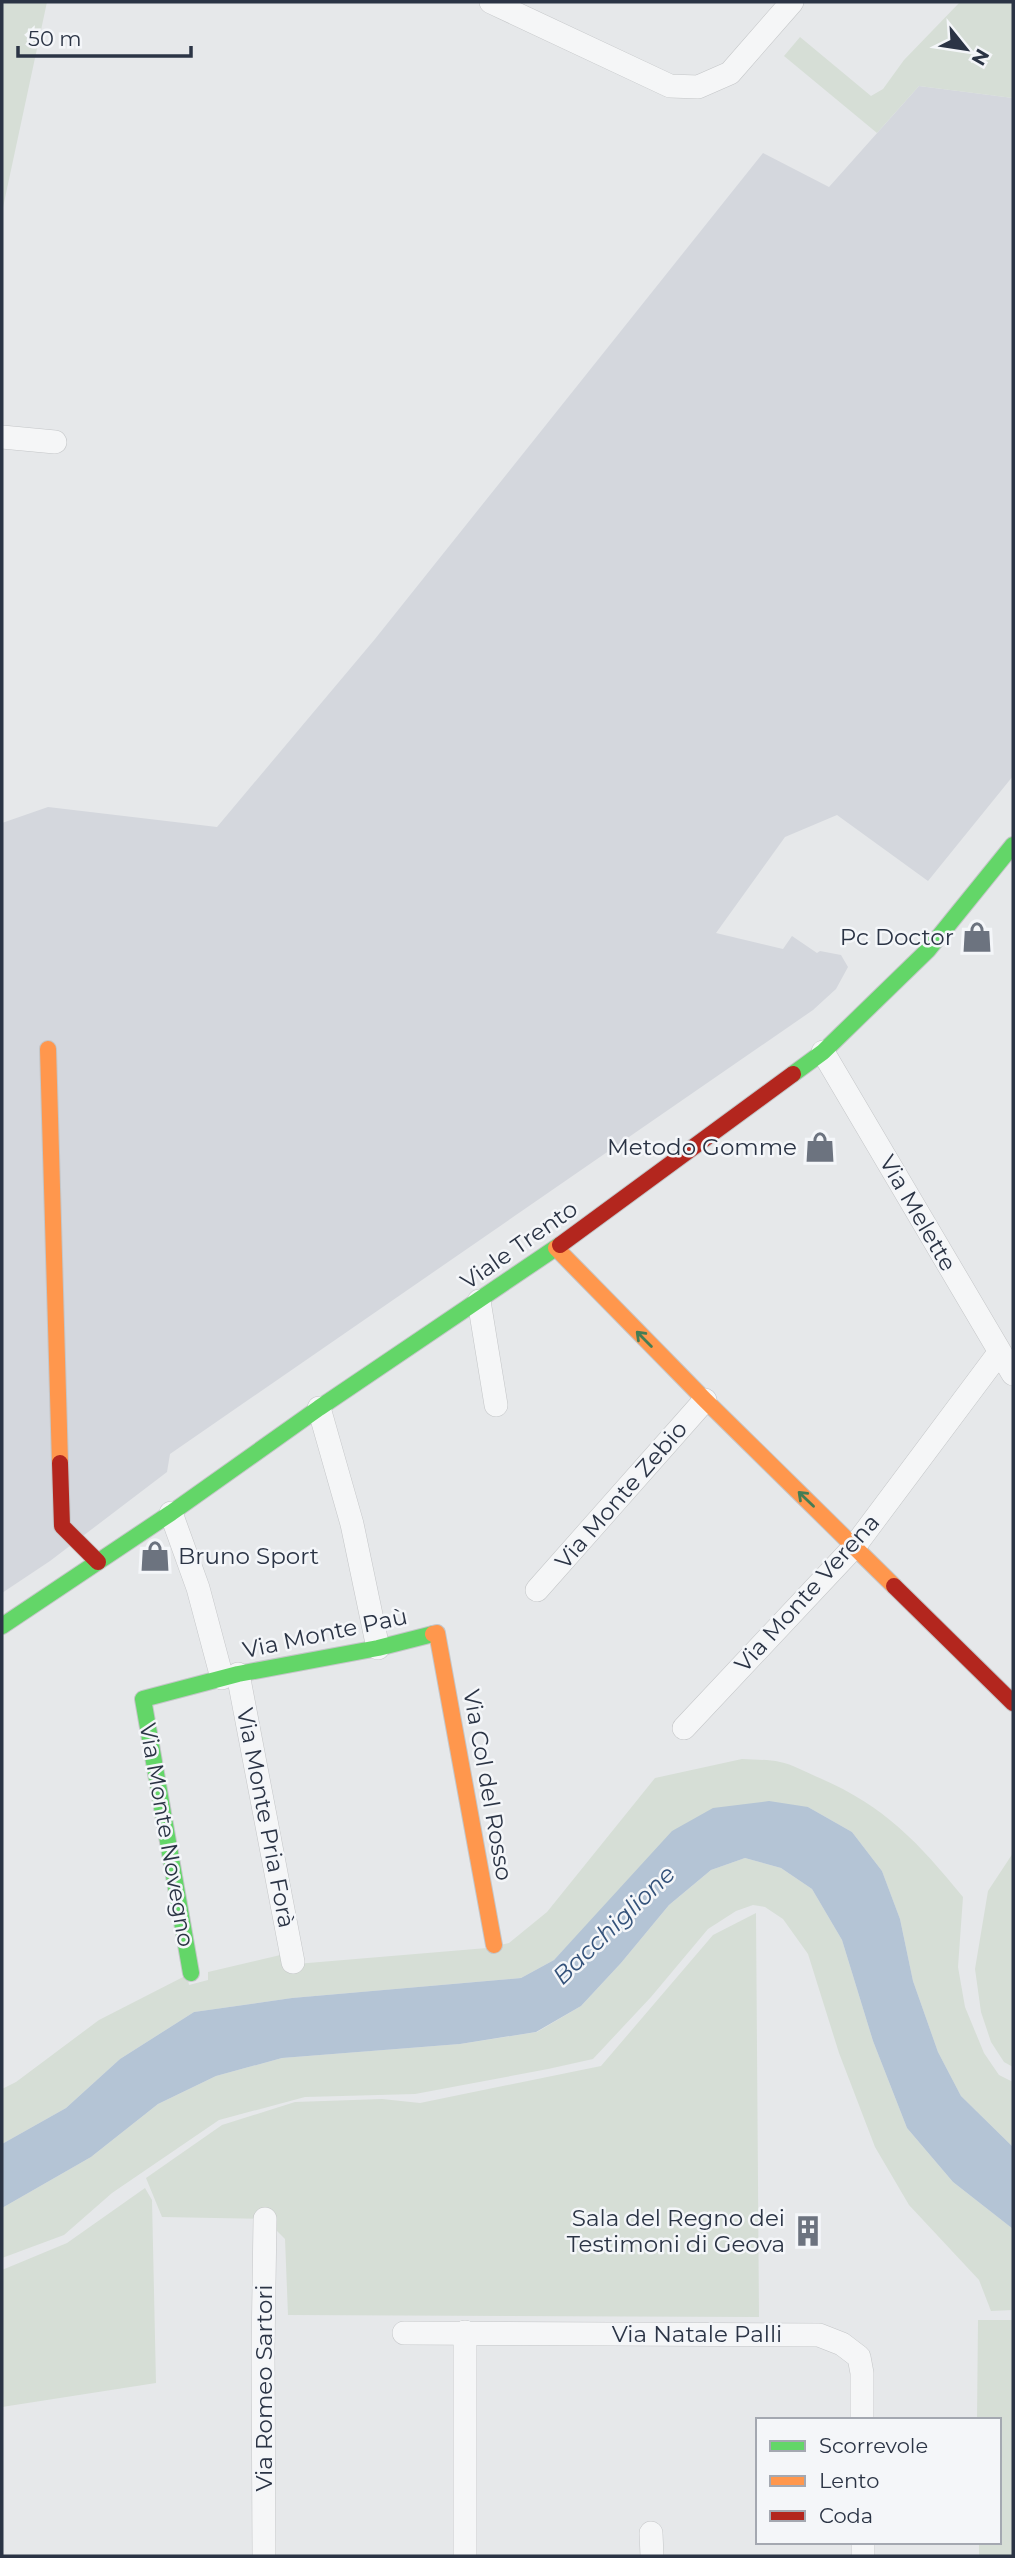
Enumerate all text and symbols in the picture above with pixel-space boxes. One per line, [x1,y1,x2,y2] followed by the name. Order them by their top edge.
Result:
[18,14,191,58] scale bar
[931,14,1001,84] north arrow
[28,26,82,51] text: 50 m
[966,45,994,70] text: N
[960,920,994,954] shop icon: Pc Doctor
[840,923,954,951] place label: Pc Doctor
[803,1130,837,1164] shop icon: Metodo Gomme
[607,1133,797,1161] place label: Metodo Gomme
[874,1150,962,1276] street label: Via Melette
[455,1195,583,1295] street label: Viale Trento
[636,1331,653,1348] one-way arrow
[549,1415,693,1575] street label: Via Monte Zebio
[797,1491,814,1508] one-way arrow
[729,1508,885,1678] street label: Via Monte Verena
[138,1539,172,1573] shop icon: Bruno Sport
[178,1542,319,1570] place label: Bruno Sport
[240,1602,410,1664] street label: Via Monte Paù
[457,1687,519,1883] street label: Via Col del Rosso
[231,1706,301,1930] street label: Via Monte Pria Forà
[134,1721,200,1949] street label: Via Monte Novegno
[546,1859,681,1990] water label: Bacchiglione
[567,2204,785,2258] place label: Sala del Regno dei Testimoni di Geova
[791,2214,825,2248] building icon: Sala del Regno dei Testimoni di Geova
[250,2284,278,2492] street label: Via Romeo Sartori
[612,2320,782,2348] street label: Via Natale Palli
[756,2418,1001,2544] legend
[819,2433,928,2458] text: Scorrevole
[819,2468,879,2493] text: Lento
[819,2503,873,2528] text: Coda

